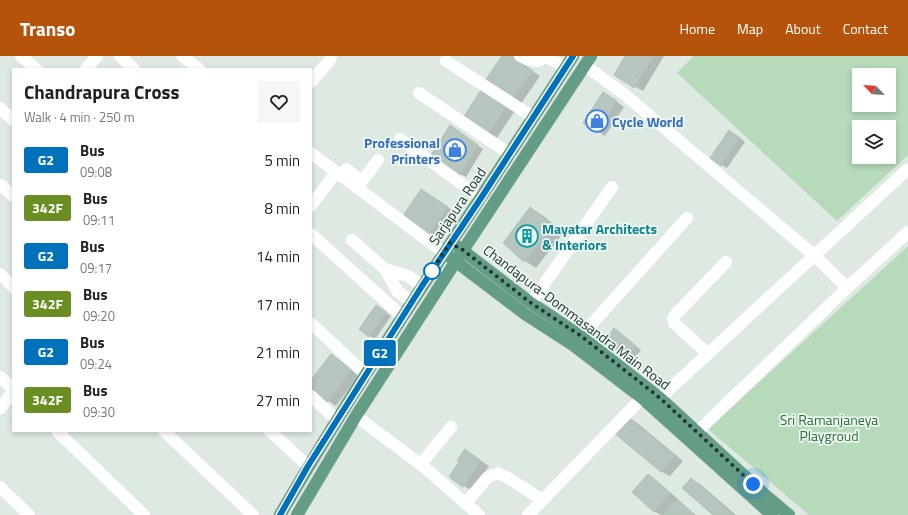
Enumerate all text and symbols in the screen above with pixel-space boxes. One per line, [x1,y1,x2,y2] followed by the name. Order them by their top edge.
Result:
[20,14,75,43] text: Transo
[680,18,715,39] text: Home
[737,18,763,39] text: Map
[785,18,821,39] text: About
[843,18,888,39] text: Contact
[852,68,896,112] north arrow
[852,68,896,164] map controls
[24,77,179,106] text: Chandrapura Cross
[258,81,300,123] button: heart
[24,107,135,127] text: Walk · 4 min · 250 m
[584,108,610,134] shop icon: Cycle World
[612,111,684,132] place label: Cycle World
[852,120,896,164] button: layers
[364,132,440,169] place label: Professional Printers
[442,137,468,163] shop icon: Professional Printers
[80,139,105,162] text: Bus
[38,149,54,170] text: G2
[264,149,300,172] text: 5 min
[80,162,112,182] text: 09:08
[423,163,491,249] street label: Sarjapura Road
[83,187,107,210] text: Bus
[32,197,63,218] text: 342F
[264,197,300,220] text: 8 min
[83,210,115,230] text: 09:11
[542,218,657,255] place label: Mayatar Architects & Interiors
[514,223,540,249] building icon: Mayatar Architects & Interiors
[80,235,105,258] text: Bus
[479,239,675,395] street label: Chandapura-Dommasandra Main Road
[38,245,54,266] text: G2
[256,245,300,268] text: 14 min
[80,258,112,278] text: 09:17
[423,262,441,280] unlabelled marker
[83,283,107,306] text: Bus
[32,293,63,314] text: 342F
[256,293,300,316] text: 17 min
[83,306,115,326] text: 09:20
[80,331,105,354] text: Bus
[362,340,398,366] line badge: G2
[38,341,54,362] text: G2
[256,341,300,364] text: 21 min
[372,342,388,363] text: G2
[80,354,112,374] text: 09:24
[83,379,107,402] text: Bus
[32,389,63,410] text: 342F
[256,389,300,412] text: 27 min
[83,402,115,422] text: 09:30
[780,409,878,446] park label: Sri Ramanjaneya Playgroud
[743,474,763,494] your location

